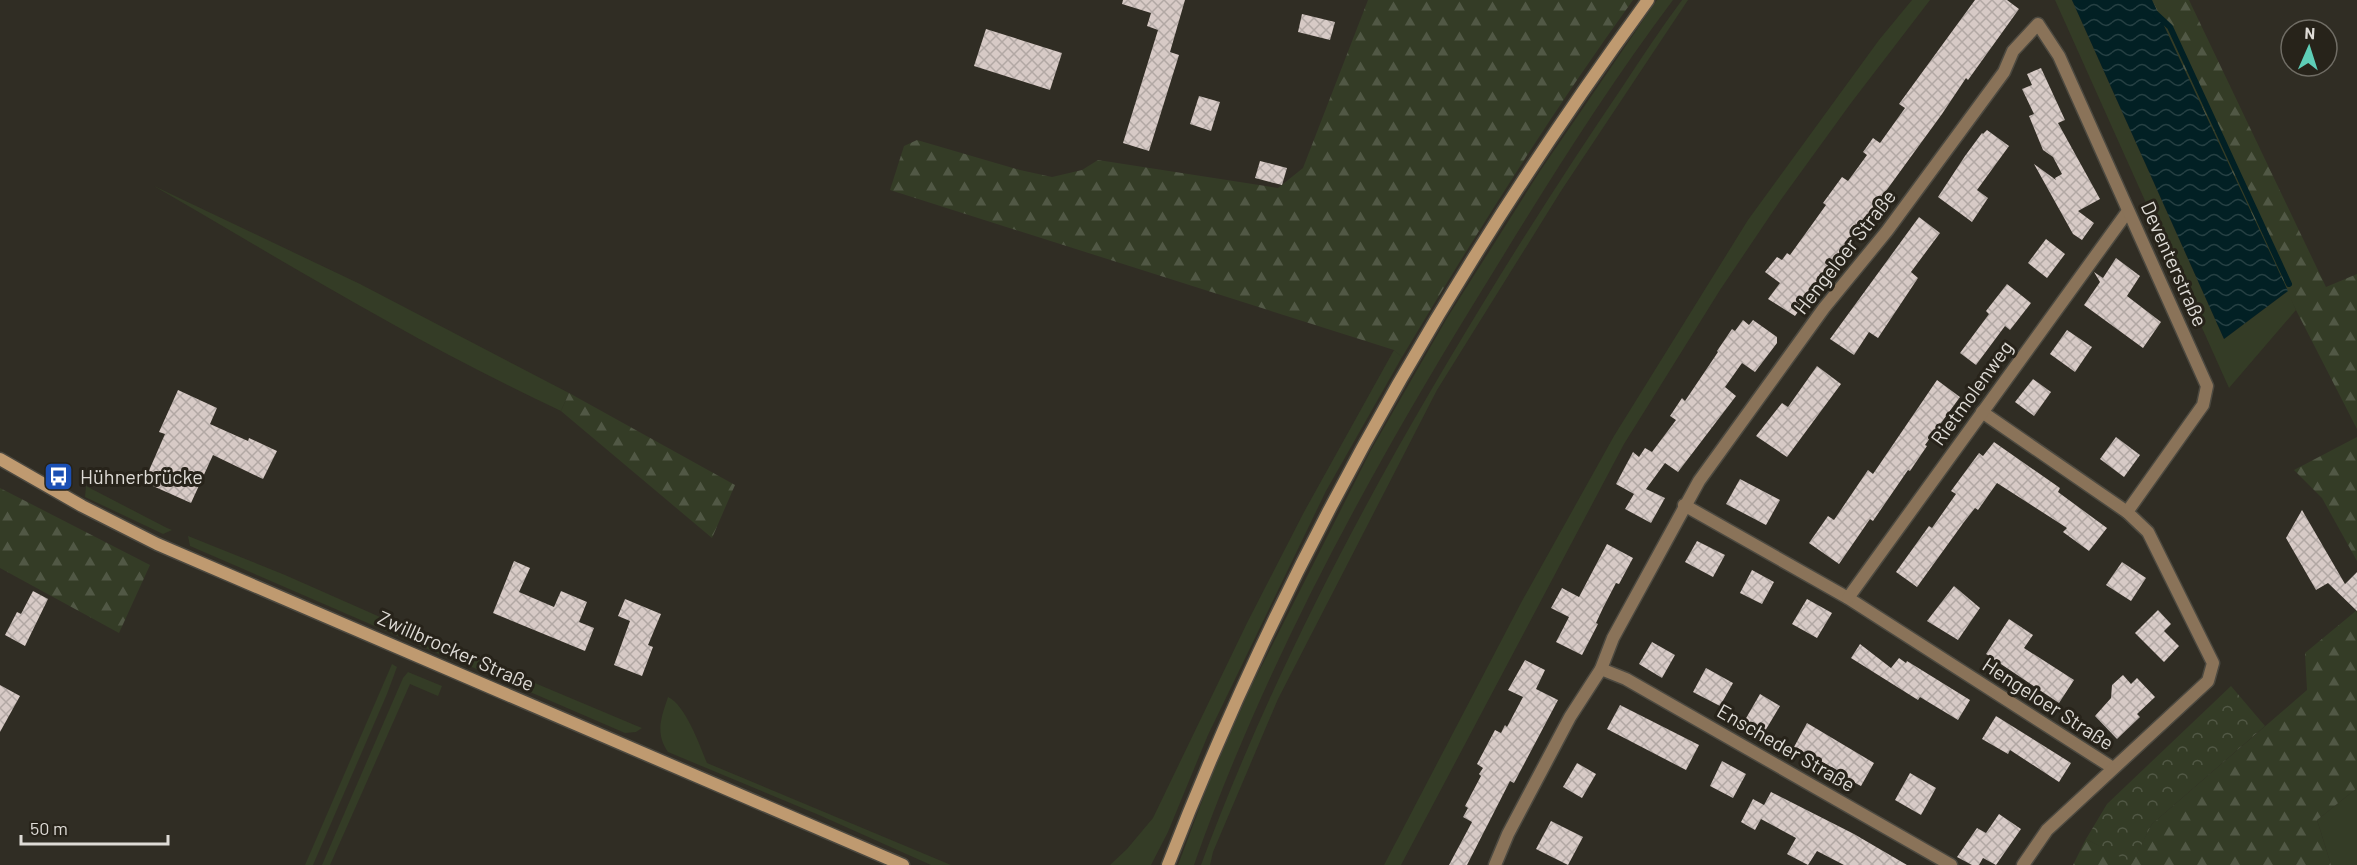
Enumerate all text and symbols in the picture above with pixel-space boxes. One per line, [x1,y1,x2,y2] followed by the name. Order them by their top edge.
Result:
[2279,18,2339,78] north arrow
[2304,23,2316,42] text: N
[1788,184,1900,318] street label: Hengeloer Straße
[2137,197,2213,330] street label: Deventerstraße
[1925,335,2017,450] street label: Rietmolenweg
[43,461,75,493] bus stop icon: Hühnerbrücke
[80,464,203,488] place label: Hühnerbrücke
[374,605,538,695] street label: Zwillbrocker Straße
[1978,652,2119,754] street label: Hengeloer Straße
[1713,698,1860,796] street label: Enscheder Straße
[21,808,168,846] scale bar
[30,817,68,839] text: 50 m

